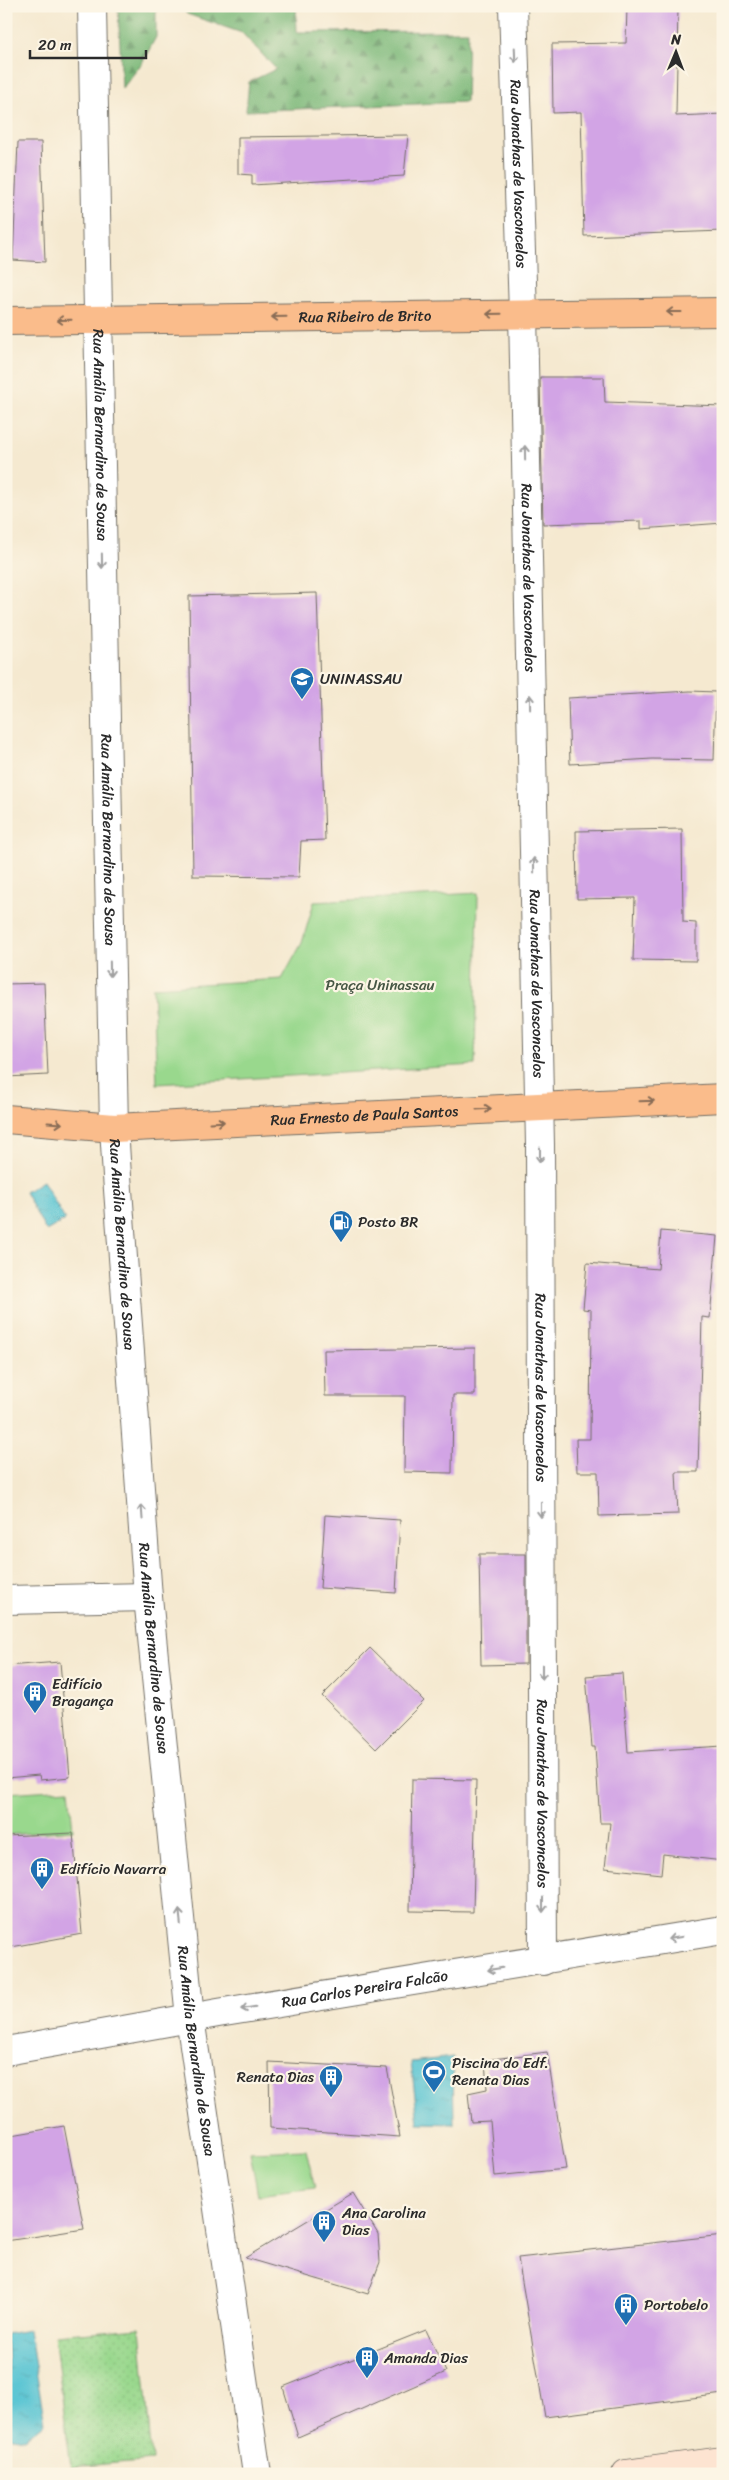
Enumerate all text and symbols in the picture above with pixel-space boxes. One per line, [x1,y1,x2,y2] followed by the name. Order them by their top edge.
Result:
[670,27,682,52] text: N
[30,28,146,60] scale bar
[652,28,702,78] north arrow
[38,32,72,58] text: 20 m
[510,47,519,63] one-way arrow
[502,79,535,269] street label: Rua Jonathas de Vasconcelos
[298,303,432,330] street label: Rua Ribeiro de Brito
[666,307,682,317] one-way arrow
[486,309,502,319] one-way arrow
[271,312,288,322] one-way arrow
[56,316,72,325] one-way arrow
[85,329,115,542] street label: Rua Amália Bernardino de Sousa
[521,445,530,461] one-way arrow
[513,483,543,673] street label: Rua Jonathas de Vasconcelos
[97,552,107,569] one-way arrow
[289,666,315,700] school or university icon: UNINASSAU
[320,666,403,692] place label: UNINASSAU
[526,695,535,711] one-way arrow
[93,734,123,947] street label: Rua Amália Bernardino de Sousa
[529,857,539,874] one-way arrow
[522,889,552,1078] street label: Rua Jonathas de Vasconcelos
[106,960,115,976] one-way arrow
[326,972,434,998] park label: Praça Uninassau
[638,1097,654,1106] one-way arrow
[270,1098,460,1133] street label: Rua Ernesto de Paula Santos
[476,1104,492,1113] one-way arrow
[47,1118,63,1128] one-way arrow
[209,1118,225,1127] one-way arrow
[102,1138,143,1352] street label: Rua Amália Bernardino de Sousa
[535,1146,545,1163] one-way arrow
[328,1209,354,1243] fuel station icon: Posto BR
[358,1209,418,1235] place label: Posto BR
[528,1293,554,1482] street label: Rua Jonathas de Vasconcelos
[537,1502,546,1518] one-way arrow
[137,1504,146,1520] one-way arrow
[131,1542,177,1756] street label: Rua Amália Bernardino de Sousa
[537,1664,547,1680] one-way arrow
[52,1671,114,1714] place label: Edifício Bragança
[22,1680,48,1714] building icon: Edifício Bragança
[529,1699,556,1888] street label: Rua Jonathas de Vasconcelos
[29,1856,55,1890] building icon: Edifício Navarra
[60,1856,167,1882] place label: Edifício Navarra
[538,1896,548,1913] one-way arrow
[175,1909,185,1925] one-way arrow
[667,1934,683,1944] one-way arrow
[170,1945,223,2158] street label: Rua Amália Bernardino de Sousa
[280,1962,450,2015] street label: Rua Carlos Pereira Falcão
[487,1964,503,1974] one-way arrow
[241,2004,257,2014] one-way arrow
[452,2050,549,2093] place label: Piscina do Edf. Renata Dias
[421,2059,447,2093] sports icon: Piscina do Edf. Renata Dias
[237,2064,315,2090] place label: Renata Dias
[318,2064,344,2098] building icon: Renata Dias
[341,2200,426,2243] place label: Ana Carolina Dias
[311,2209,337,2243] building icon: Ana Carolina Dias
[613,2292,639,2326] building icon: Portobelo
[644,2292,709,2318] place label: Portobelo
[354,2345,380,2379] building icon: Amanda Dias
[383,2345,468,2371] place label: Amanda Dias

